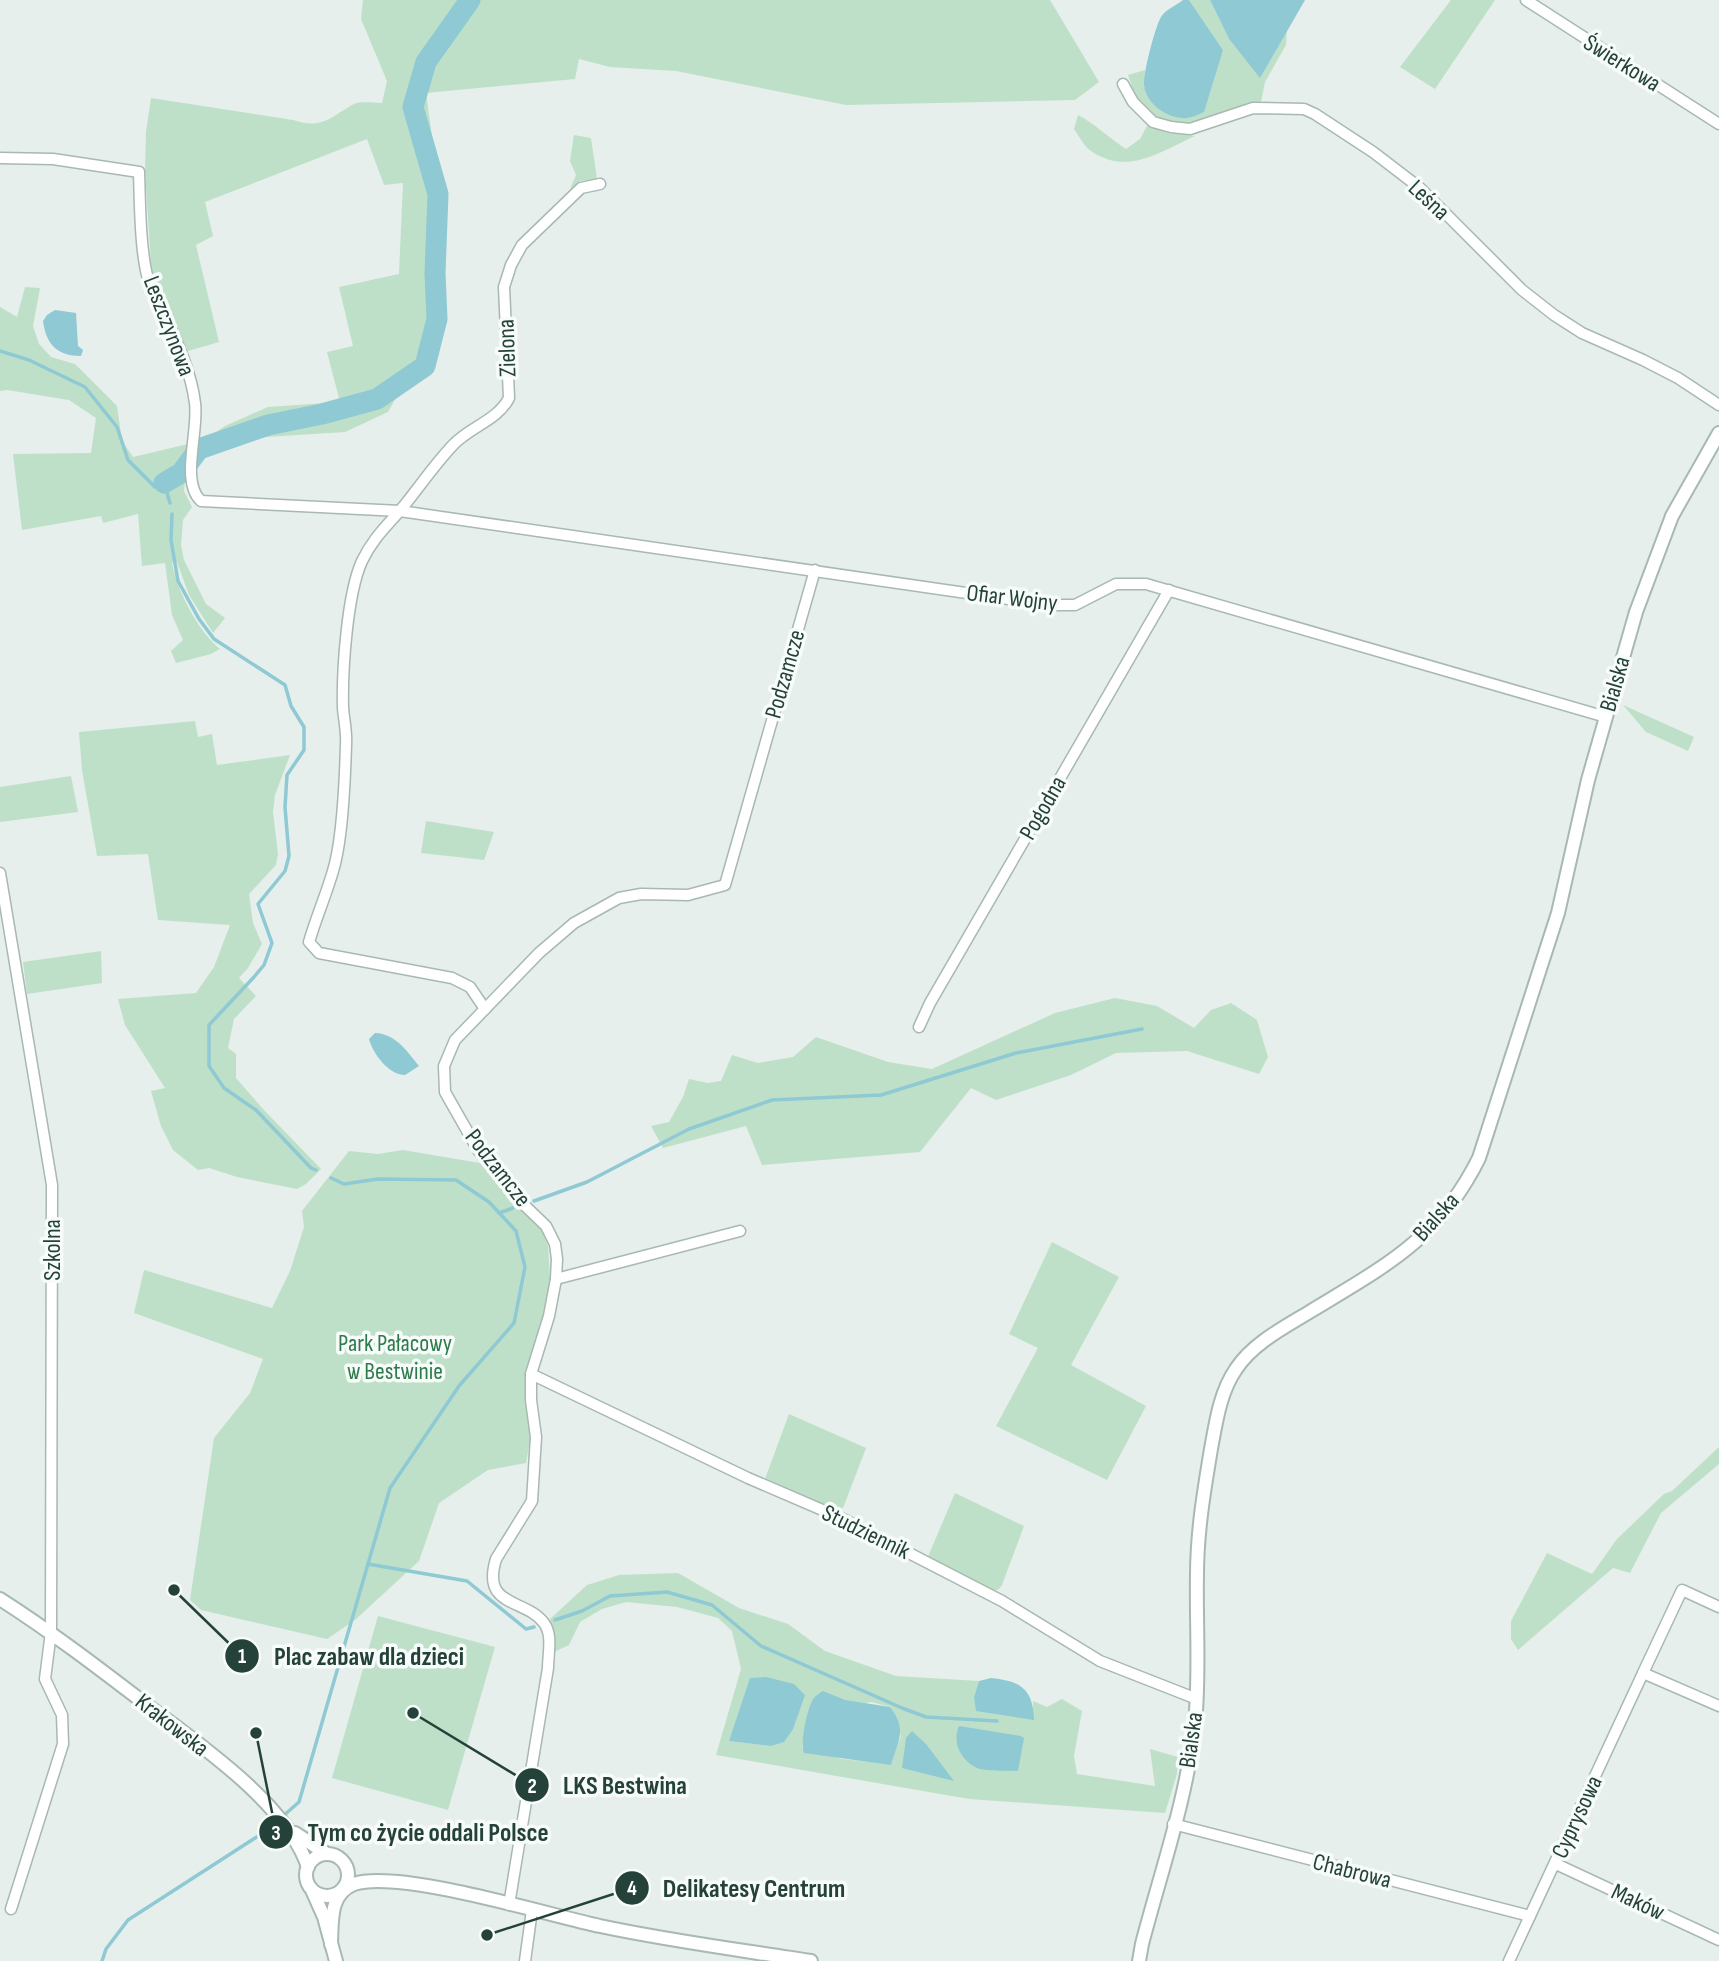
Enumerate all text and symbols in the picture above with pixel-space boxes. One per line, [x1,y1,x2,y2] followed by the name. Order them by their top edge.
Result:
[1578,28,1666,98] street label: Świerkowa
[1402,174,1456,226] street label: Leśna
[137,272,201,380] street label: Leszczynowa
[491,319,523,377] street label: Zielona
[965,578,1059,618] street label: Ofiar Wojny
[759,626,811,722] street label: Podzamcze
[1593,653,1637,715] street label: Bialska
[1013,771,1073,845] street label: Pogodna
[459,1123,537,1213] street label: Podzamcze
[1407,1187,1465,1247] street label: Bialska
[38,1219,67,1281] street label: Szkolna
[338,1329,452,1386] park label: Park Pałacowy w Bestwinie
[817,1498,915,1566] street label: Studziennik
[225,1632,478,1679] callout: Plac zabaw dla dzieci
[274,1642,464,1673] text: Plac zabaw dla dzieci
[238,1644,246,1669] text: 1
[129,1687,215,1763] street label: Krakowska
[1173,1710,1209,1770] street label: Bialska
[515,1762,701,1809] callout: LKS Bestwina
[563,1771,687,1802] text: LKS Bestwina
[1545,1771,1609,1863] street label: Cyprysowa
[527,1774,537,1799] text: 2
[258,1809,563,1856] callout: Tym co życie oddali Polsce
[307,1818,549,1849] text: Tym co życie oddali Polsce
[271,1821,281,1846] text: 3
[1310,1847,1394,1895] street label: Chabrowa
[614,1864,860,1911] callout: Delikatesy Centrum
[663,1874,845,1905] text: Delikatesy Centrum
[627,1876,637,1901] text: 4
[1607,1877,1669,1927] street label: Maków

